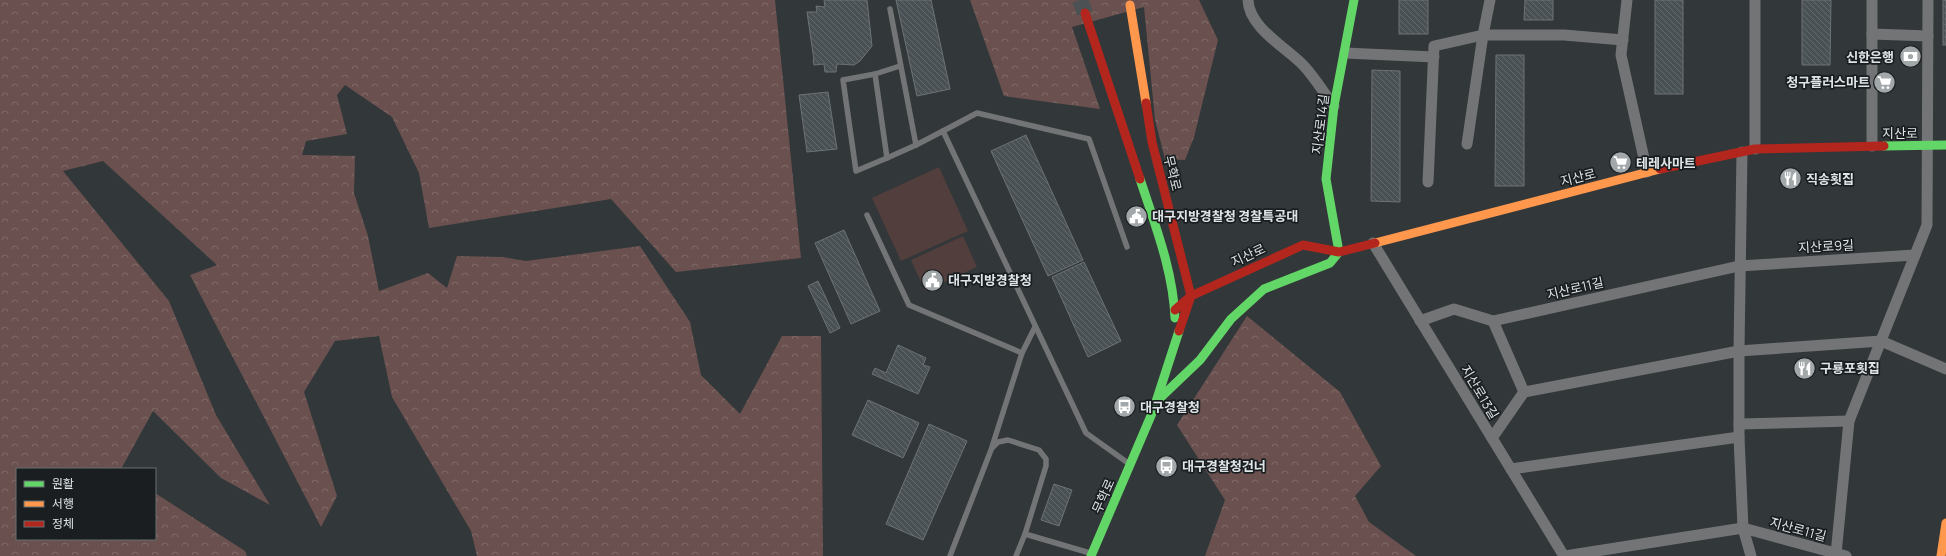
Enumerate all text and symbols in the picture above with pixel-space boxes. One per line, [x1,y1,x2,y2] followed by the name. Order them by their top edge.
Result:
[1897,44,1923,70] bank icon: 신한은행
[1846,48,1894,66] place label: 신한은행
[1872,69,1898,95] supermarket icon: 청구플러스마트
[1786,73,1870,91] place label: 청구플러스마트
[1307,93,1333,155] street label: 지산로14길
[1882,124,1918,142] street label: 지산로
[1607,150,1633,176] supermarket icon: 테레사마트
[1160,153,1186,193] street label: 무학로
[1636,154,1696,172] place label: 테레사마트
[1558,164,1598,190] street label: 지산로
[1777,166,1803,192] restaurant icon: 직송횟집
[1806,170,1854,188] place label: 직송횟집
[1124,203,1150,229] public building icon: 대구지방경찰청 경찰특공대
[1152,207,1298,225] place label: 대구지방경찰청 경찰특공대
[1798,236,1854,256] street label: 지산로9길
[1228,239,1268,271] street label: 지산로
[919,267,945,293] public building icon: 대구지방경찰청
[948,271,1032,289] place label: 대구지방경찰청
[1545,273,1605,303] street label: 지산로11길
[1792,355,1818,381] restaurant icon: 구룡포횟집
[1820,359,1880,377] place label: 구룡포횟집
[1457,362,1503,422] street label: 지산로13길
[1112,394,1138,420] bus stop icon: 대구경찰청
[1140,398,1200,416] place label: 대구경찰청
[1154,453,1180,479] bus stop icon: 대구경찰청건너
[1182,457,1266,475] place label: 대구경찰청건너
[16,468,156,540] legend
[52,475,74,492] text: 원활
[1087,476,1119,516] street label: 무학로
[52,495,74,512] text: 서행
[1768,513,1828,545] street label: 지산로11길
[52,515,74,532] text: 정체

